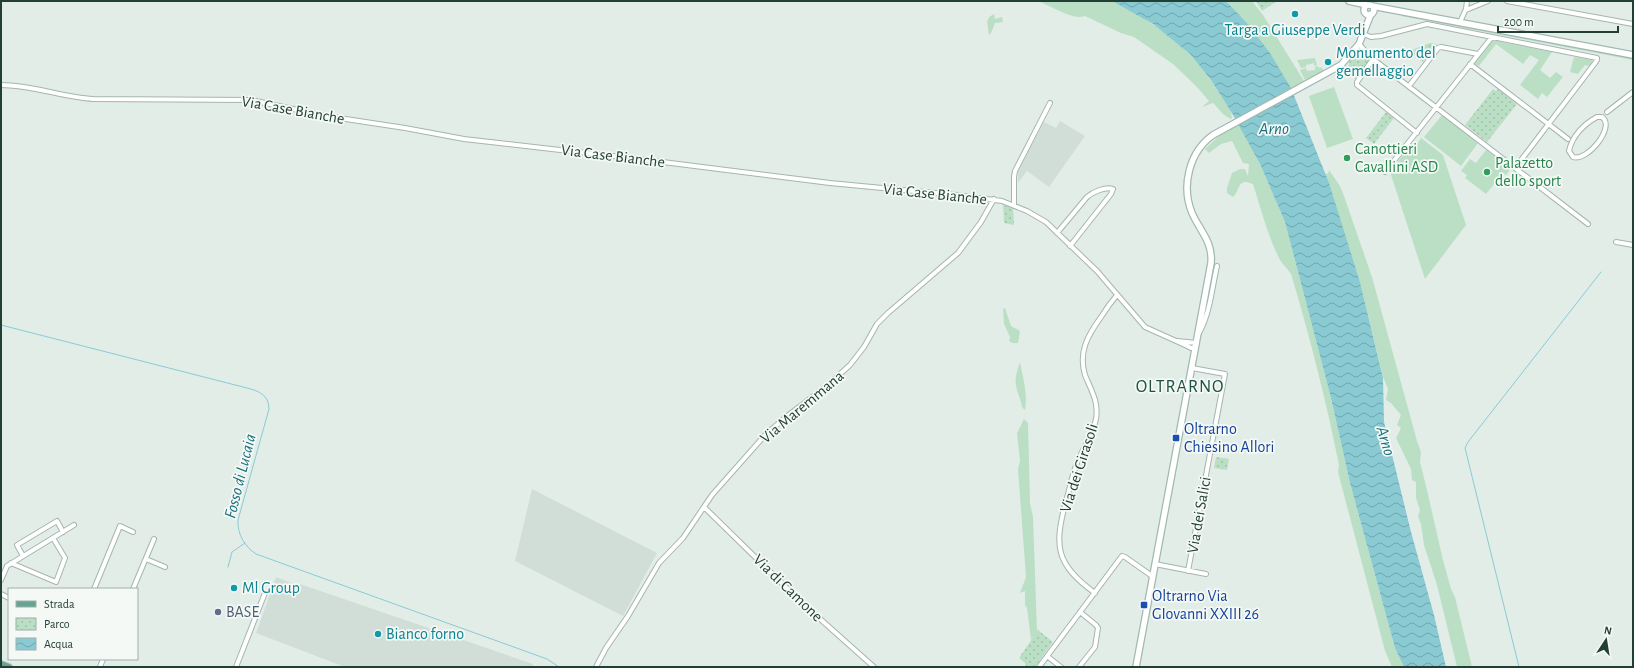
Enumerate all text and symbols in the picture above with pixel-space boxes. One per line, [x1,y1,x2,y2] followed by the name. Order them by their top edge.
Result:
[1498,8,1618,34] scale bar
[1290,9,1300,19] marker: Targa a Giuseppe Verdi
[1504,16,1534,28] text: 200 m
[1224,22,1366,38] place label: Targa a Giuseppe Verdi
[1336,45,1436,79] place label: Monumento del gemellaggio
[1323,57,1333,67] marker: Monumento del gemellaggio
[240,93,346,127] street label: Via Case Bianche
[1258,120,1289,137] water label: Arno
[1355,141,1438,175] place label: Canottieri Cavallini ASD
[560,142,666,170] street label: Via Case Bianche
[1342,153,1352,163] marker: Canottieri Cavallini ASD
[1495,155,1561,189] place label: Palazetto dello sport
[1482,167,1492,177] marker: Palazetto dello sport
[882,181,988,207] street label: Via Case Bianche
[757,368,847,446] street label: Via Maremmana
[1136,378,1224,396] district label: OLTRARNO
[1184,421,1274,455] place label: Oltrarno Chiesino Allori
[1057,422,1101,514] street label: Via dei Girasoli
[1373,423,1398,458] water label: Arno
[221,432,259,520] water label: Fosso di Lucaia
[1171,433,1181,443] marker: Oltrarno Chiesino Allori
[1184,475,1214,555] street label: Via dei Salici
[750,551,826,625] street label: Via di Camone
[242,580,300,596] place label: Ml Group
[229,583,239,593] marker: Ml Group
[8,588,138,660] legend
[1152,588,1259,622] place label: Oltrarno Via GIovanni XXIII 26
[44,598,75,610] text: Strada
[1139,600,1149,610] marker: Oltrarno Via GIovanni XXIII 26
[226,604,259,620] place label: BASE
[213,607,223,617] marker: BASE
[44,618,70,630] text: Parco
[1586,620,1626,660] north arrow
[1603,625,1613,637] text: N
[386,626,464,642] place label: Bianco forno
[373,629,383,639] marker: Bianco forno
[44,638,74,650] text: Acqua

